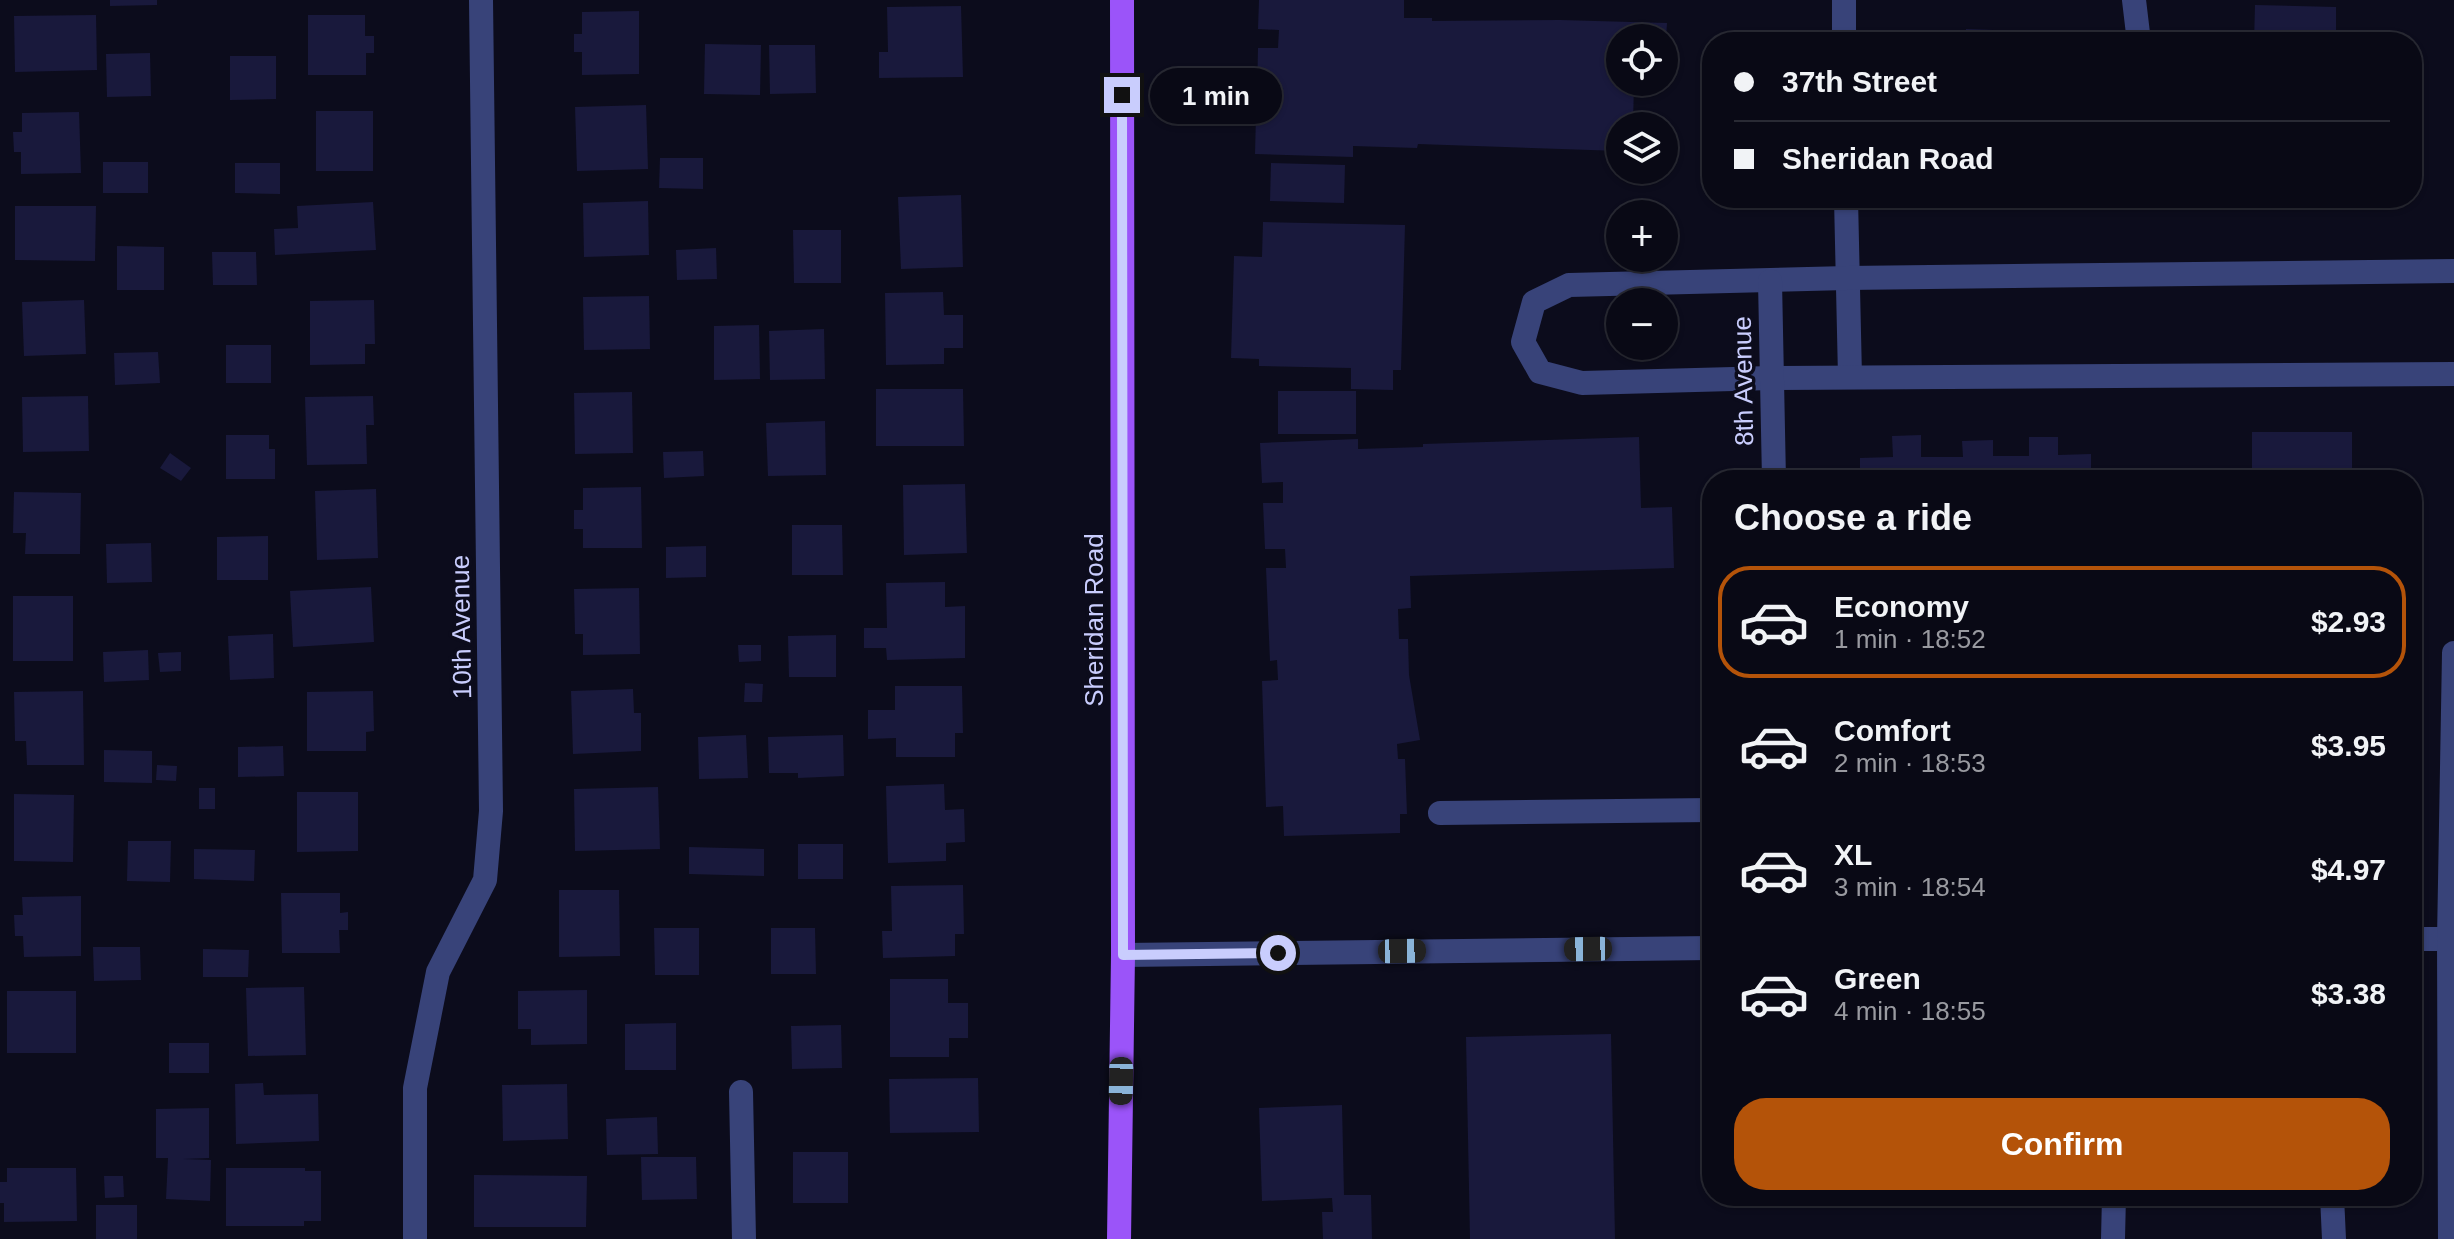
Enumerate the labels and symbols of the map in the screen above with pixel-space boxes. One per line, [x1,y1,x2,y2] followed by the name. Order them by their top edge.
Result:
[1150,67,1282,123] callout: 1 min
[1104,77,1140,113] route end
[1727,316,1759,446] street label: 8th Avenue
[1079,533,1109,707] street label: Sheridan Road
[445,555,477,699] street label: 10th Avenue
[1260,935,1296,971] route start
[1564,937,1612,961] car
[1378,939,1426,963] car
[1109,1057,1133,1105] car

